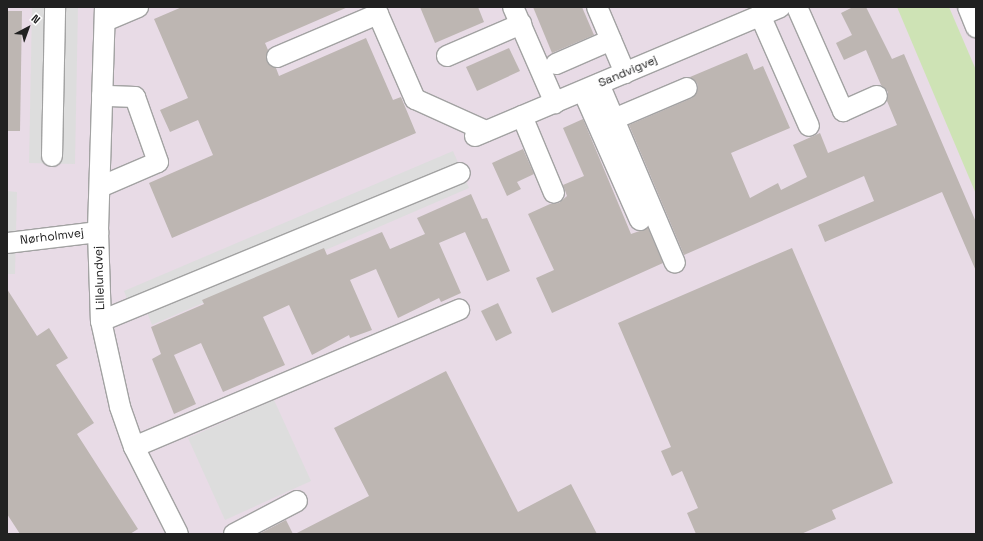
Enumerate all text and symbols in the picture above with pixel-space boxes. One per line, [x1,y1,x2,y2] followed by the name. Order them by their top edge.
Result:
[8,8,48,48] north arrow
[28,11,43,27] text: N
[596,53,660,91] street label: Sandvigvej
[19,226,85,248] street label: Nørholmvej
[92,246,108,310] street label: Lillelundvej

